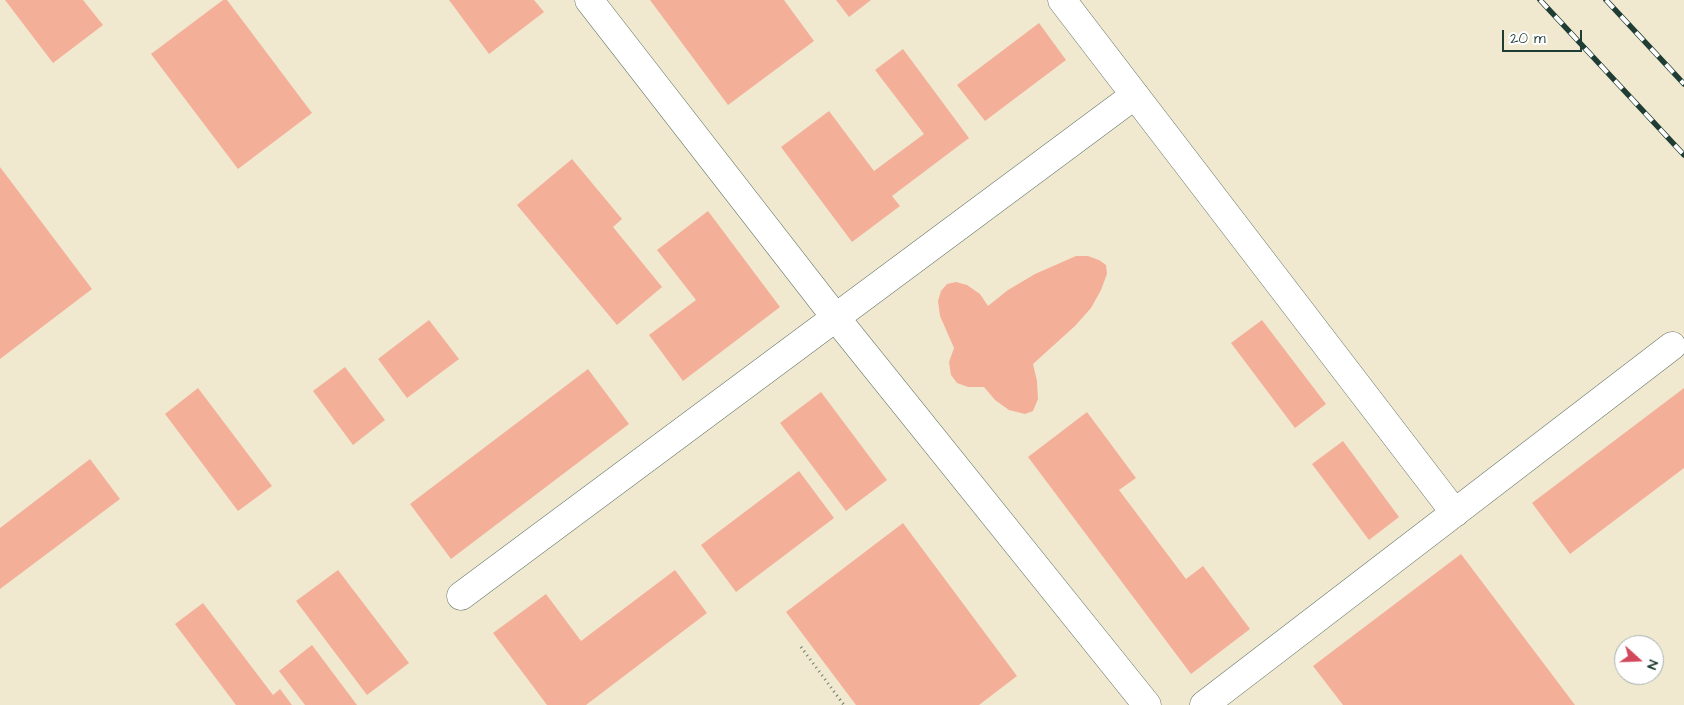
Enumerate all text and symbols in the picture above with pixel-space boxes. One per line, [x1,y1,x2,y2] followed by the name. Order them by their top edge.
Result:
[1504,20,1584,52] scale bar
[1510,28,1546,49] text: 20 m
[1614,635,1664,685] north arrow
[1641,657,1663,672] text: N

